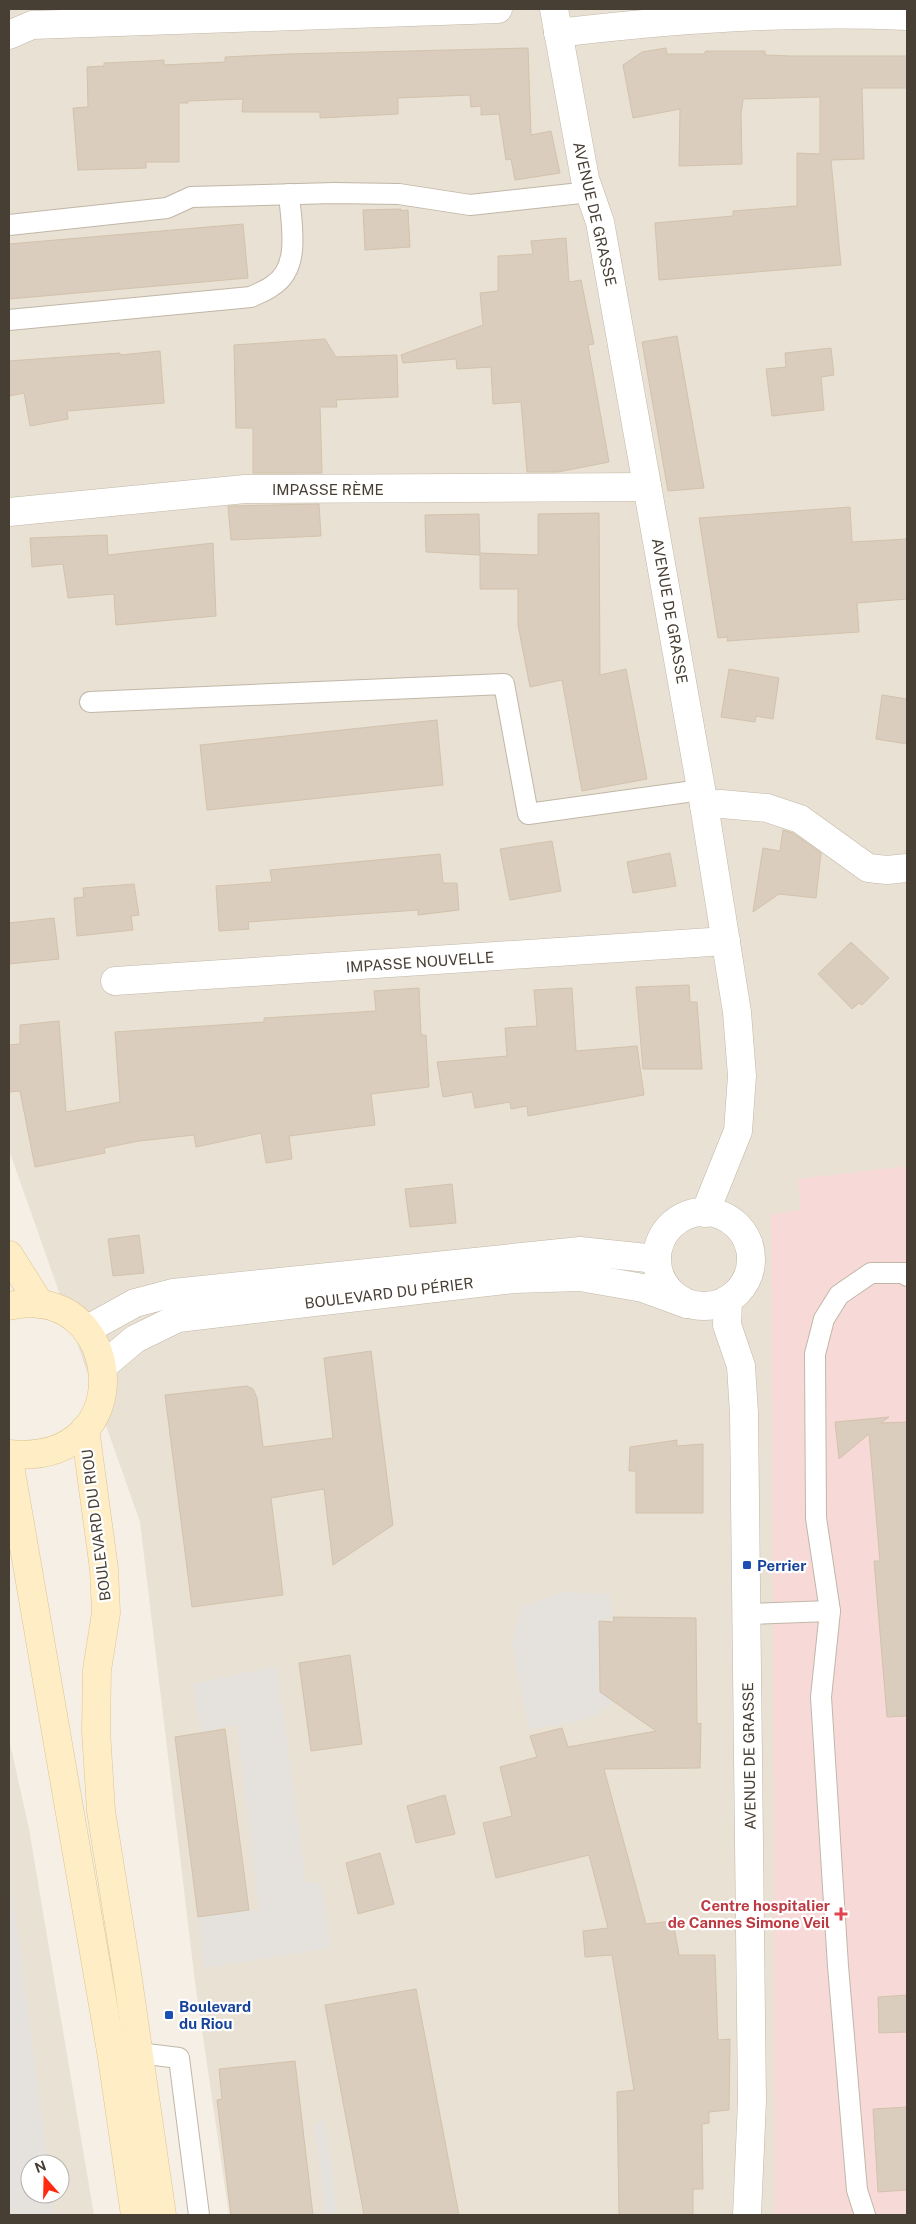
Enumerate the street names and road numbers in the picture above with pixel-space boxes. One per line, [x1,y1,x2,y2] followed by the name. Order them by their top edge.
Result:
[570,140,620,288] street label: AVENUE DE GRASSE
[272,481,384,498] street label: IMPASSE RÈME
[649,537,691,685] street label: AVENUE DE GRASSE
[345,948,495,976] street label: IMPASSE NOUVELLE
[304,1274,474,1312] street label: BOULEVARD DU PÉRIER
[78,1448,114,1602] street label: BOULEVARD DU RIOU
[739,1682,759,1830] street label: AVENUE DE GRASSE

